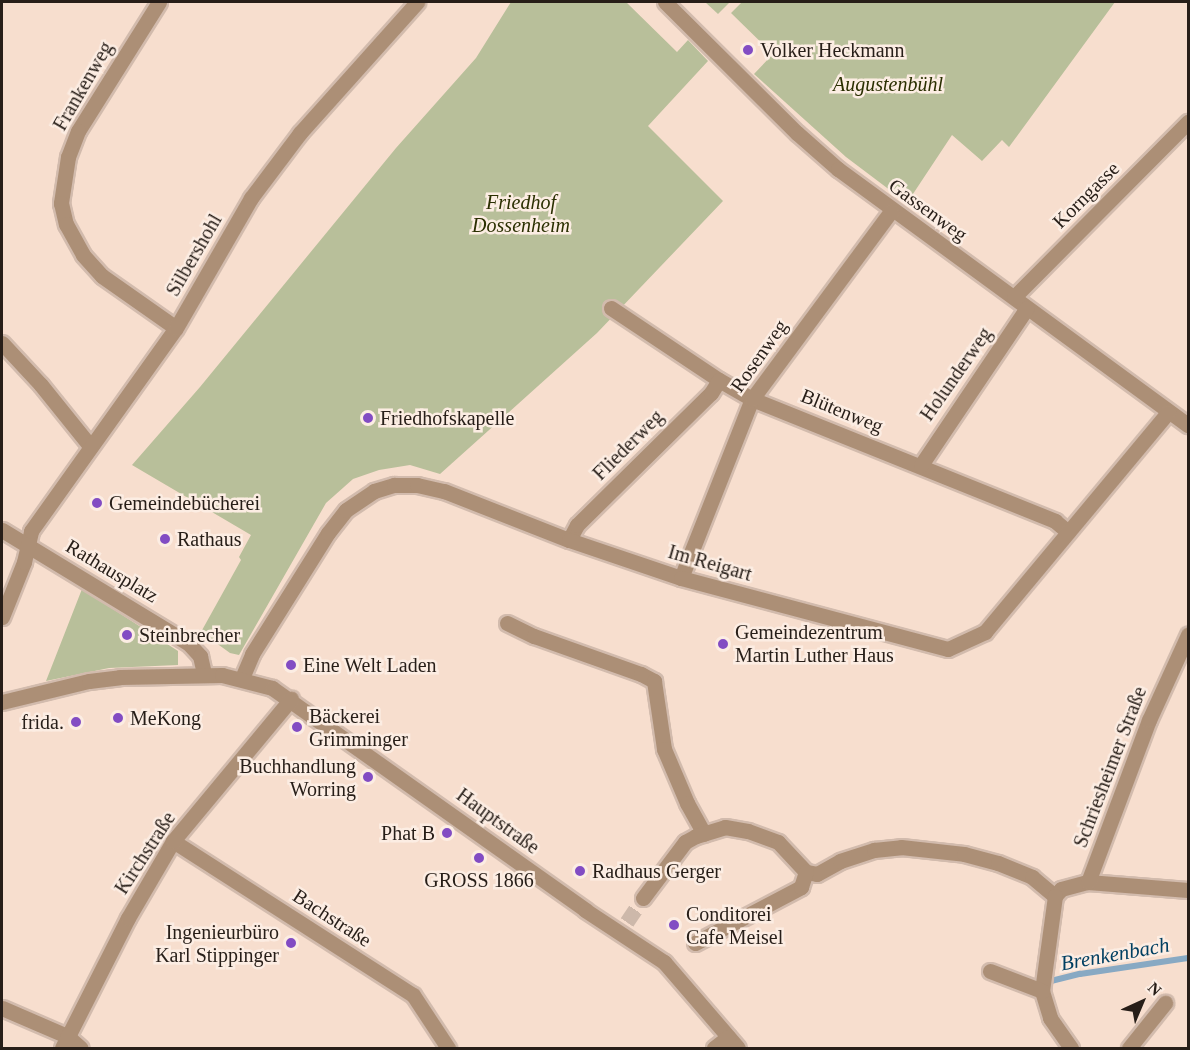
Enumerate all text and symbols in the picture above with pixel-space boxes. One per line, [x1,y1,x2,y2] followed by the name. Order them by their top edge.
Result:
[48,37,118,135] street label: Frankenweg
[760,38,905,62] place label: Volker Heckmann
[741,43,755,57] marker: Volker Heckmann
[833,72,943,96] park label: Augustenbühl
[1048,157,1124,233] street label: Korngasse
[884,174,972,246] street label: Gassenweg
[472,191,570,238] park label: Friedhof Dossenheim
[161,210,227,300] street label: Silbershohl
[725,315,793,397] street label: Rosenweg
[915,323,997,425] street label: Holunderweg
[797,384,887,438] street label: Blütenweg
[588,405,668,485] street label: Fliederweg
[380,406,514,430] place label: Friedhofskapelle
[361,411,375,425] marker: Friedhofskapelle
[109,491,260,515] place label: Gemeindebücherei
[90,496,104,510] marker: Gemeindebücherei
[177,527,241,551] place label: Rathaus
[158,532,172,546] marker: Rathaus
[62,534,162,608] street label: Rathausplatz
[665,540,755,586] street label: Im Reigart
[735,620,894,667] place label: Gemeindezentrum Martin Luther Haus
[139,623,240,647] place label: Steinbrecher
[120,628,134,642] marker: Steinbrecher
[716,637,730,651] marker: Gemeindezentrum Martin Luther Haus
[303,653,437,677] place label: Eine Welt Laden
[284,658,298,672] marker: Eine Welt Laden
[1068,683,1152,851] street label: Schriesheimer Straße
[309,704,408,751] place label: Bäckerei Grimminger
[130,706,201,730] place label: MeKong
[21,710,64,734] place label: frida.
[111,711,125,725] marker: MeKong
[69,715,83,729] marker: frida.
[290,720,304,734] marker: Bäckerei Grimminger
[239,754,356,801] place label: Buchhandlung Worring
[361,770,375,784] marker: Buchhandlung Worring
[452,783,544,859] street label: Hauptstraße
[110,807,180,899] street label: Kirchstraße
[381,821,435,845] place label: Phat B
[440,826,454,840] marker: Phat B
[472,851,486,865] marker: GROSS 1866
[592,859,721,883] place label: Radhaus Gerger
[573,864,587,878] marker: Radhaus Gerger
[424,868,534,892] place label: GROSS 1866
[288,884,376,952] street label: Bachstraße
[686,902,783,949] place label: Conditorei Cafe Meisel
[667,918,681,932] marker: Conditorei Cafe Meisel
[155,920,279,967] place label: Ingenieurbüro Karl Stippinger
[1059,932,1171,976] water label: Brenkenbach
[284,936,298,950] marker: Ingenieurbüro Karl Stippinger
[1112,972,1172,1032] north arrow
[1145,979,1165,999] text: N

